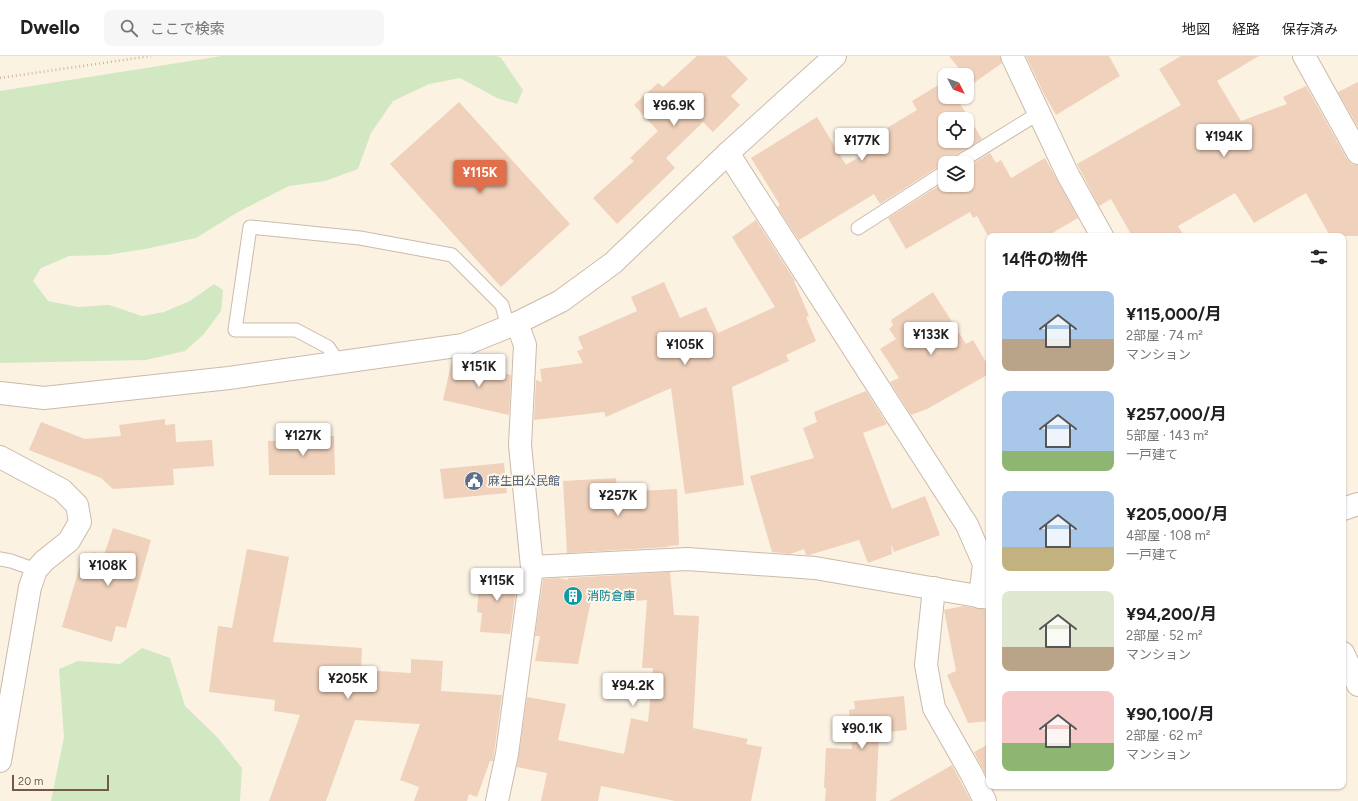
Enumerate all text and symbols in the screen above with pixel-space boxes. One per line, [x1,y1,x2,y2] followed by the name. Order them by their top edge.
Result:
[104,10,384,46] search box
[20,16,80,39] text: Dwello
[118,17,140,39] icon: search
[150,20,225,38] text: ここで検索
[1182,21,1210,38] text: 地図
[1232,21,1260,38] text: 経路
[1282,21,1338,38] text: 保存済み
[938,68,974,104] north arrow
[938,68,974,192] map controls
[641,93,707,127] pin: ¥96.9K
[653,98,695,113] text: ¥96.9K
[938,112,974,148] button: locate
[1196,124,1252,158] pin: ¥194K
[834,128,890,162] pin: ¥177K
[1205,129,1243,144] text: ¥194K
[844,133,880,148] text: ¥177K
[938,156,974,192] button: layers
[452,160,508,194] pin: ¥115K
[463,165,497,180] text: ¥115K
[1308,246,1330,268] icon: filters
[1002,249,1088,269] text: 14件の物件
[1126,304,1222,324] text: ¥115,000/月
[1034,307,1082,355] icon: home
[903,322,959,356] pin: ¥133K
[913,327,949,342] text: ¥133K
[1126,328,1203,343] text: 2部屋 · 74 m²
[657,332,713,366] pin: ¥105K
[666,337,704,352] text: ¥105K
[1126,347,1191,362] text: マンション
[451,354,507,388] pin: ¥151K
[462,359,496,374] text: ¥151K
[1126,404,1227,424] text: ¥257,000/月
[1034,407,1082,455] icon: home
[275,423,331,457] pin: ¥127K
[285,428,321,443] text: ¥127K
[1126,428,1209,443] text: 5部屋 · 143 m²
[1126,447,1178,462] text: 一戸建て
[463,470,485,492] public building icon: 麻生田公民館
[488,474,560,488] place label: 麻生田公民館
[590,483,646,517] pin: ¥257K
[599,488,637,503] text: ¥257K
[1126,504,1229,524] text: ¥205,000/月
[1034,507,1082,555] icon: home
[1126,528,1210,543] text: 4部屋 · 108 m²
[1126,547,1178,562] text: 一戸建て
[80,553,136,587] pin: ¥108K
[89,558,127,573] text: ¥108K
[469,568,525,602] pin: ¥115K
[480,573,514,588] text: ¥115K
[562,585,584,607] building icon: 消防倉庫
[587,589,635,603] place label: 消防倉庫
[1126,604,1217,624] text: ¥94,200/月
[1034,607,1082,655] icon: home
[1126,628,1203,643] text: 2部屋 · 52 m²
[1126,647,1191,662] text: マンション
[320,666,376,700] pin: ¥205K
[328,671,368,686] text: ¥205K
[600,673,666,707] pin: ¥94.2K
[612,678,654,693] text: ¥94.2K
[1126,704,1215,724] text: ¥90,100/月
[1034,707,1082,755] icon: home
[829,716,895,750] pin: ¥90.1K
[841,721,883,736] text: ¥90.1K
[1126,728,1203,743] text: 2部屋 · 62 m²
[1126,747,1191,762] text: マンション
[12,773,109,792] scale bar
[18,775,43,788] text: 20 m

